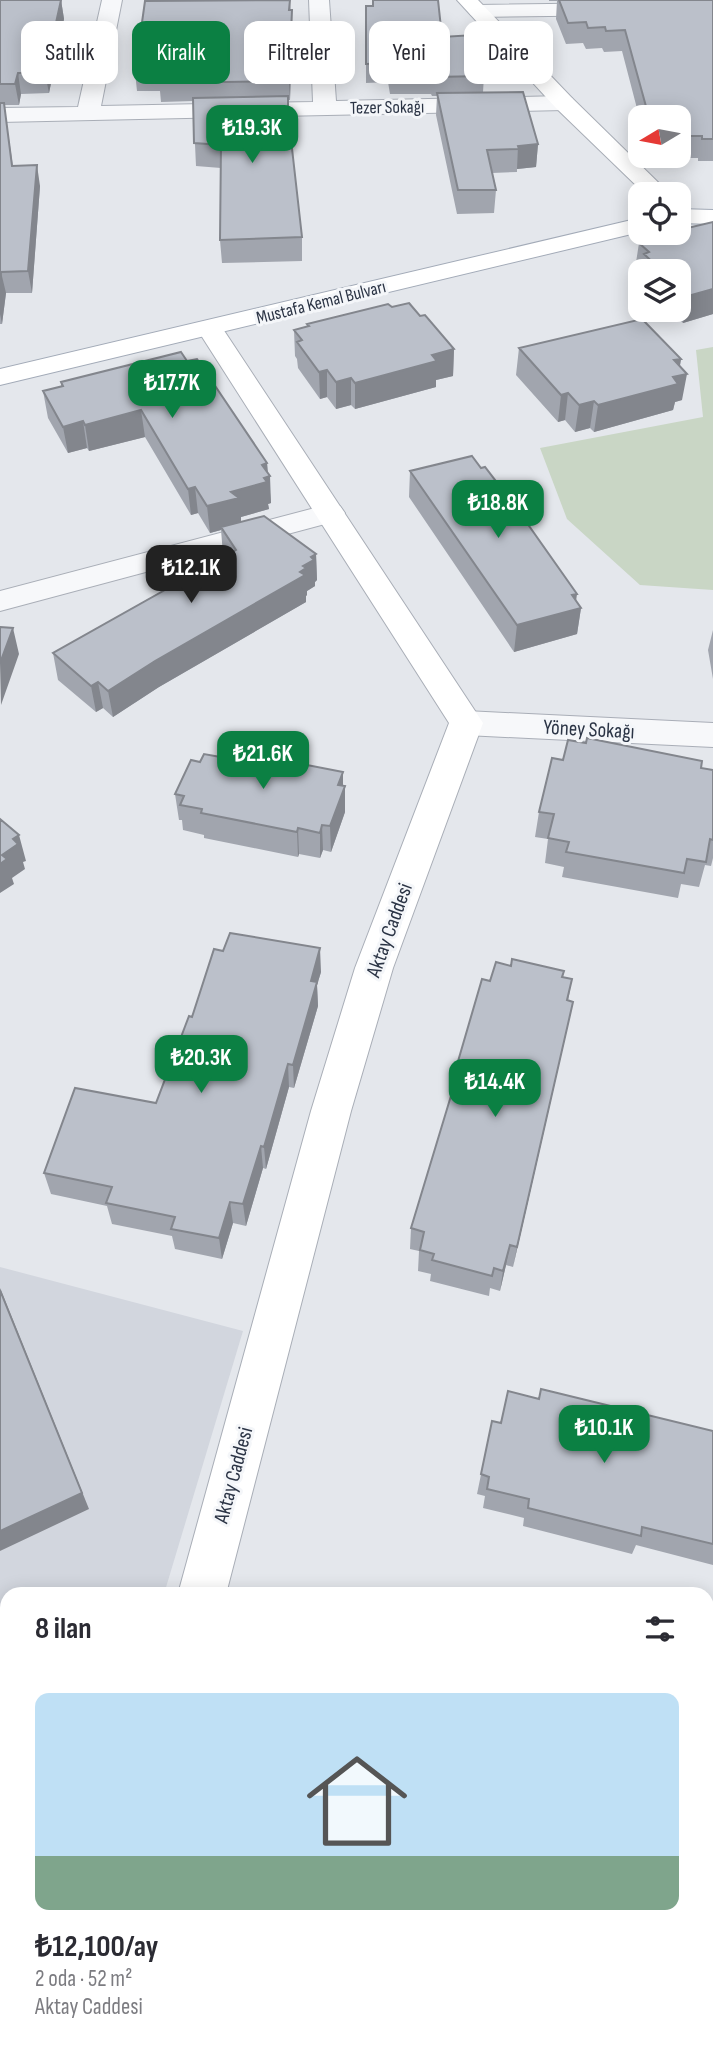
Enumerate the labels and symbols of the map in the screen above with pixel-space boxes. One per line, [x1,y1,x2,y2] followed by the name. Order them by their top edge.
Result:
[350,96,424,119] street label: Tezer Sokağı
[628,105,691,168] north arrow
[195,106,309,165] pin: ₺19.3K
[254,276,388,329] street label: Mustafa Kemal Bulvarı
[115,360,229,420] pin: ₺17.7K
[441,480,555,540] pin: ₺18.8K
[134,546,248,605] pin: ₺12.1K
[543,715,635,744] street label: Yöney Sokağı
[206,732,320,791] pin: ₺21.6K
[361,880,418,982] street label: Aktay Caddesi
[144,1036,258,1095] pin: ₺20.3K
[438,1060,552,1119] pin: ₺14.4K
[547,1406,661,1465] pin: ₺10.1K
[208,1424,258,1527] street label: Aktay Caddesi

